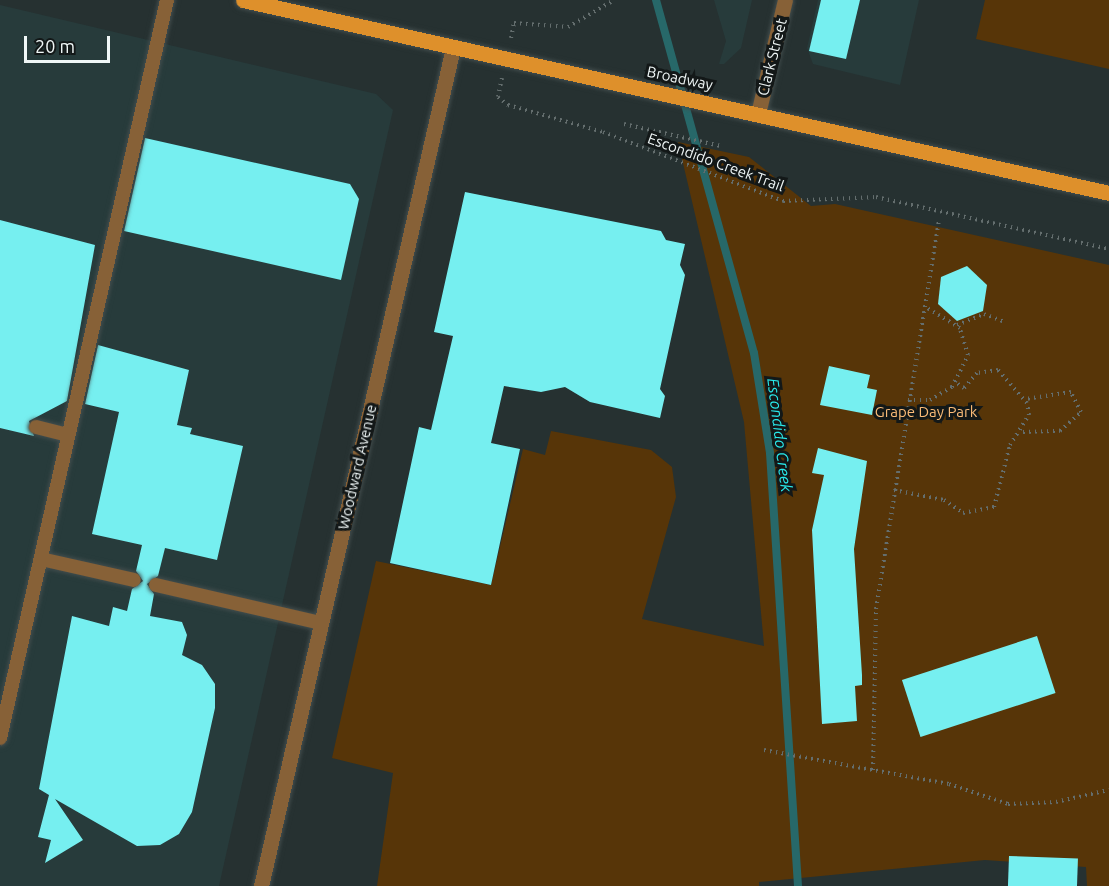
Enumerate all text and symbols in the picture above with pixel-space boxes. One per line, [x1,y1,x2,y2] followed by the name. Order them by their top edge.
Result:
[754,16,790,98] street label: Clark Street
[27,24,112,62] scale bar
[35,36,75,56] text: 20 m
[645,62,715,94] street label: Broadway
[645,129,787,195] street label: Escondido Creek Trail
[763,377,797,493] water label: Escondido Creek
[334,403,380,531] street label: Woodward Avenue
[875,403,977,421] park label: Grape Day Park

